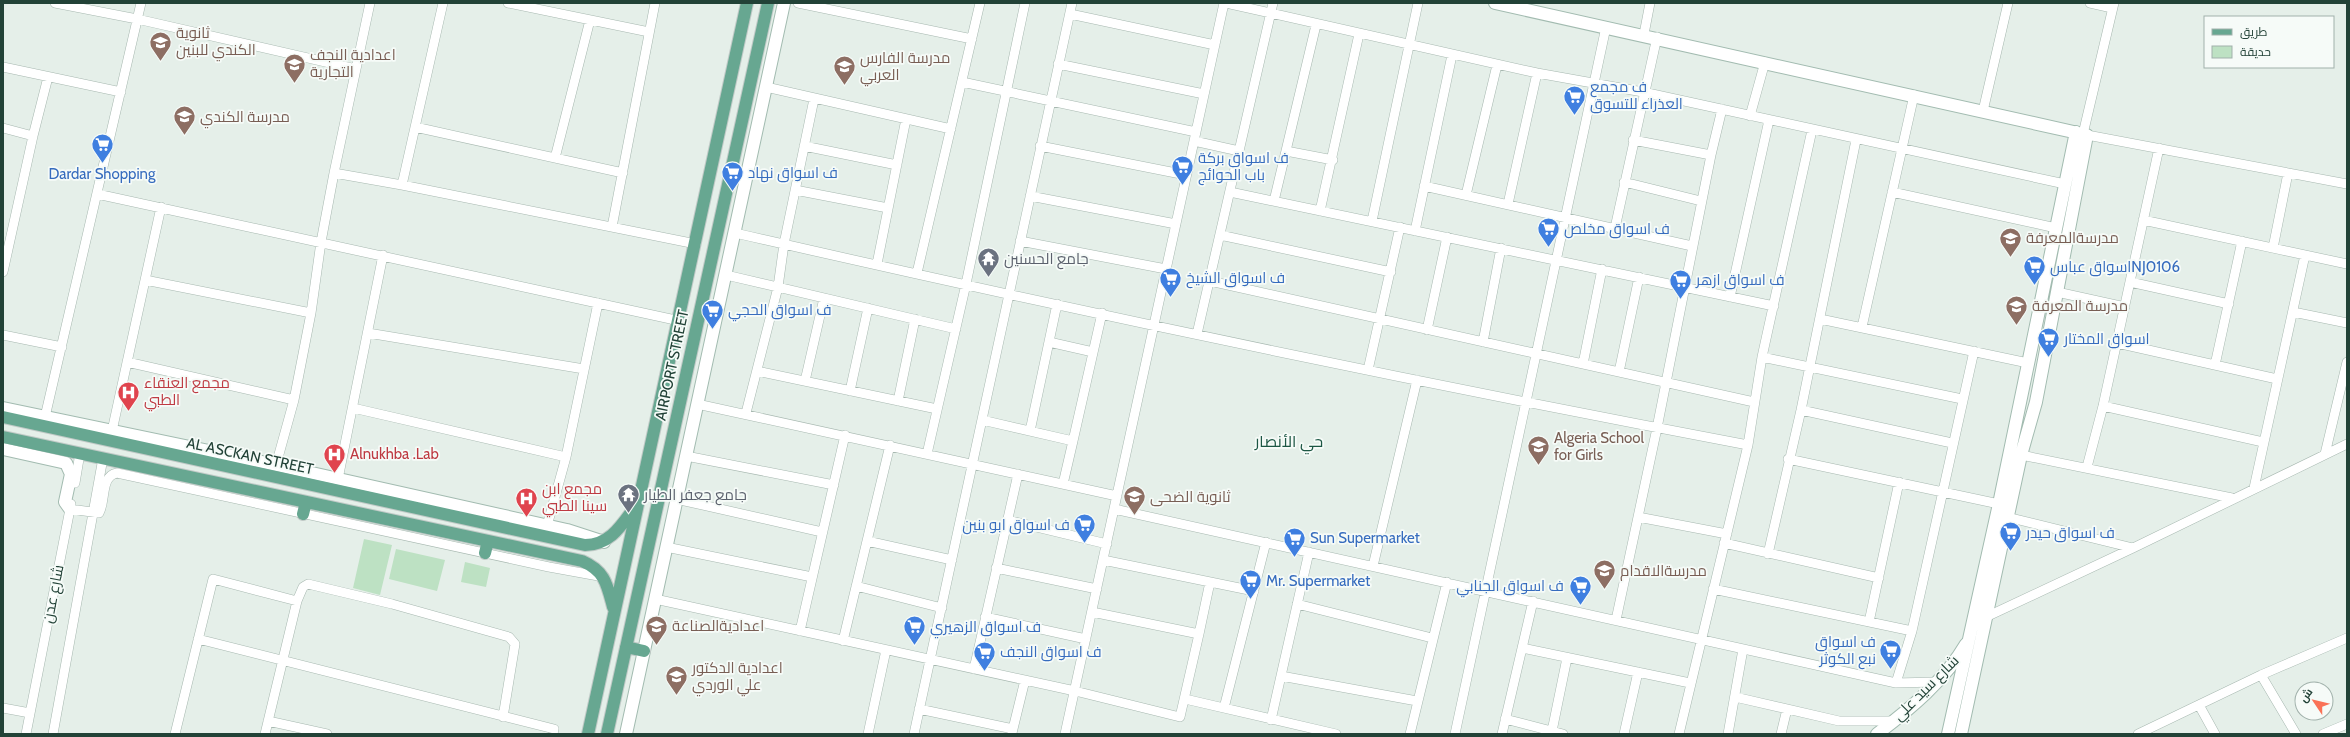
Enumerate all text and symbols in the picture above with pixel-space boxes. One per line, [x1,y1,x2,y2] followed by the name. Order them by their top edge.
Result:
[2204,16,2334,68] legend
[176,24,256,62] place label: ثانوية الكندي للبنين
[2240,24,2268,39] text: طريق
[147,29,173,62] school or university icon: ثانوية الكندي للبنين
[2240,44,2271,59] text: حديقة
[310,46,396,81] place label: اعدادية النجف التجارية
[860,49,950,87] place label: مدرسة الفارس العربي
[282,51,308,84] school or university icon: اعدادية النجف التجارية
[832,54,858,87] school or university icon: مدرسة الفارس العربي
[1590,78,1683,114] place label: ف مجمع العذراء للتسوق
[1562,83,1588,116] supermarket icon: ف مجمع العذراء للتسوق
[172,104,198,137] school or university icon: مدرسة الكندي
[200,108,290,129] place label: مدرسة الكندي
[89,132,115,165] supermarket icon: Dardar Shopping
[1198,149,1289,186] place label: ف اسواق بركة باب الحوائج
[1170,154,1196,187] supermarket icon: ف اسواق بركة باب الحوائج
[720,160,746,193] supermarket icon: ف اسواق نهاد
[748,164,838,183] place label: ف اسواق نهاد
[49,165,156,183] place label: Dardar Shopping
[1535,216,1561,249] supermarket icon: ف اسواق مخلص
[1564,220,1670,239] place label: ف اسواق مخلص
[1997,225,2023,258] school or university icon: مدرسةالمعرفة
[2026,229,2119,247] place label: مدرسةالمعرفة
[975,246,1001,279] temple icon: جامع الحسنين
[1004,250,1089,270] place label: جامع الحسنين
[2021,254,2047,287] supermarket icon: اسواق عباسNJ0106
[2050,258,2180,277] place label: اسواق عباسNJ0106
[1158,265,1184,298] supermarket icon: ف اسواق الشيخ
[1667,267,1693,300] supermarket icon: ف اسواق ازهر
[1186,269,1285,289] place label: ف اسواق الشيخ
[1695,271,1785,290] place label: ف اسواق ازهر
[2004,293,2030,326] school or university icon: مدرسة المعرفة
[699,297,725,330] supermarket icon: ف اسواق الحجي
[2032,297,2128,315] place label: مدرسة المعرفة
[728,301,832,322] place label: ف اسواق الحجي
[651,308,693,422] street label: AIRPORT STREET
[2035,326,2061,359] supermarket icon: اسواق المختار
[2063,330,2150,349] place label: اسواق المختار
[144,374,230,412] place label: مجمع العنقاء الطبي
[116,379,142,412] hospital icon: مجمع العنقاء الطبي
[1554,429,1645,464] place label: Algeria School for Girls
[1254,432,1323,455] district label: حي الأنصار
[185,434,315,478] street label: AL ASCKAN STREET
[1526,434,1552,467] school or university icon: Algeria School for Girls
[321,441,347,474] hospital icon: Alnukhba .Lab
[350,445,439,463] place label: Alnukhba .Lab
[542,480,607,518] place label: مجمع ابن سينا الطبي
[616,482,642,515] temple icon: جامع جعفر الطيار
[1121,484,1147,517] school or university icon: ثانوية الضحى
[513,485,539,518] hospital icon: مجمع ابن سينا الطبي
[643,486,747,506] place label: جامع جعفر الطيار
[1150,488,1230,507] place label: ثانوية الضحى
[1072,512,1098,545] supermarket icon: ف اسواق ابو بنين
[962,516,1070,535] place label: ف اسواق ابو بنين
[1997,520,2023,553] supermarket icon: ف اسواق حيدر
[2025,524,2115,543] place label: ف اسواق حيدر
[1282,525,1308,558] supermarket icon: Sun Supermarket
[1310,529,1420,547] place label: Sun Supermarket
[1591,558,1617,591] school or university icon: مدرسةالاقدام
[1620,562,1707,581] place label: مدرسةالاقدام
[39,563,69,625] street label: شارع عدن
[1237,568,1263,601] supermarket icon: Mr. Supermarket
[1266,572,1370,590] place label: Mr. Supermarket
[1567,573,1593,606] supermarket icon: ف اسواق الجنابي
[1456,577,1564,598] place label: ف اسواق الجنابي
[644,613,670,646] school or university icon: اعداديةالصناعة
[902,614,928,647] supermarket icon: ف اسواق الزهيري
[672,617,764,635] place label: اعداديةالصناعة
[930,618,1041,639] place label: ف اسواق الزهيري
[1815,633,1876,670] place label: ف اسواق نبع الكوثر
[1878,638,1904,671] supermarket icon: ف اسواق نبع الكوثر
[971,639,997,672] supermarket icon: ف اسواق النجف
[1000,643,1102,662] place label: ف اسواق النجف
[1889,651,1965,727] street label: شارع سيد علي
[691,659,783,697] place label: اعدادية الدكتور علي الوردي
[664,664,690,697] school or university icon: اعدادية الدكتور علي الوردي
[2294,681,2334,721] north arrow
[2296,685,2316,705] text: ش

